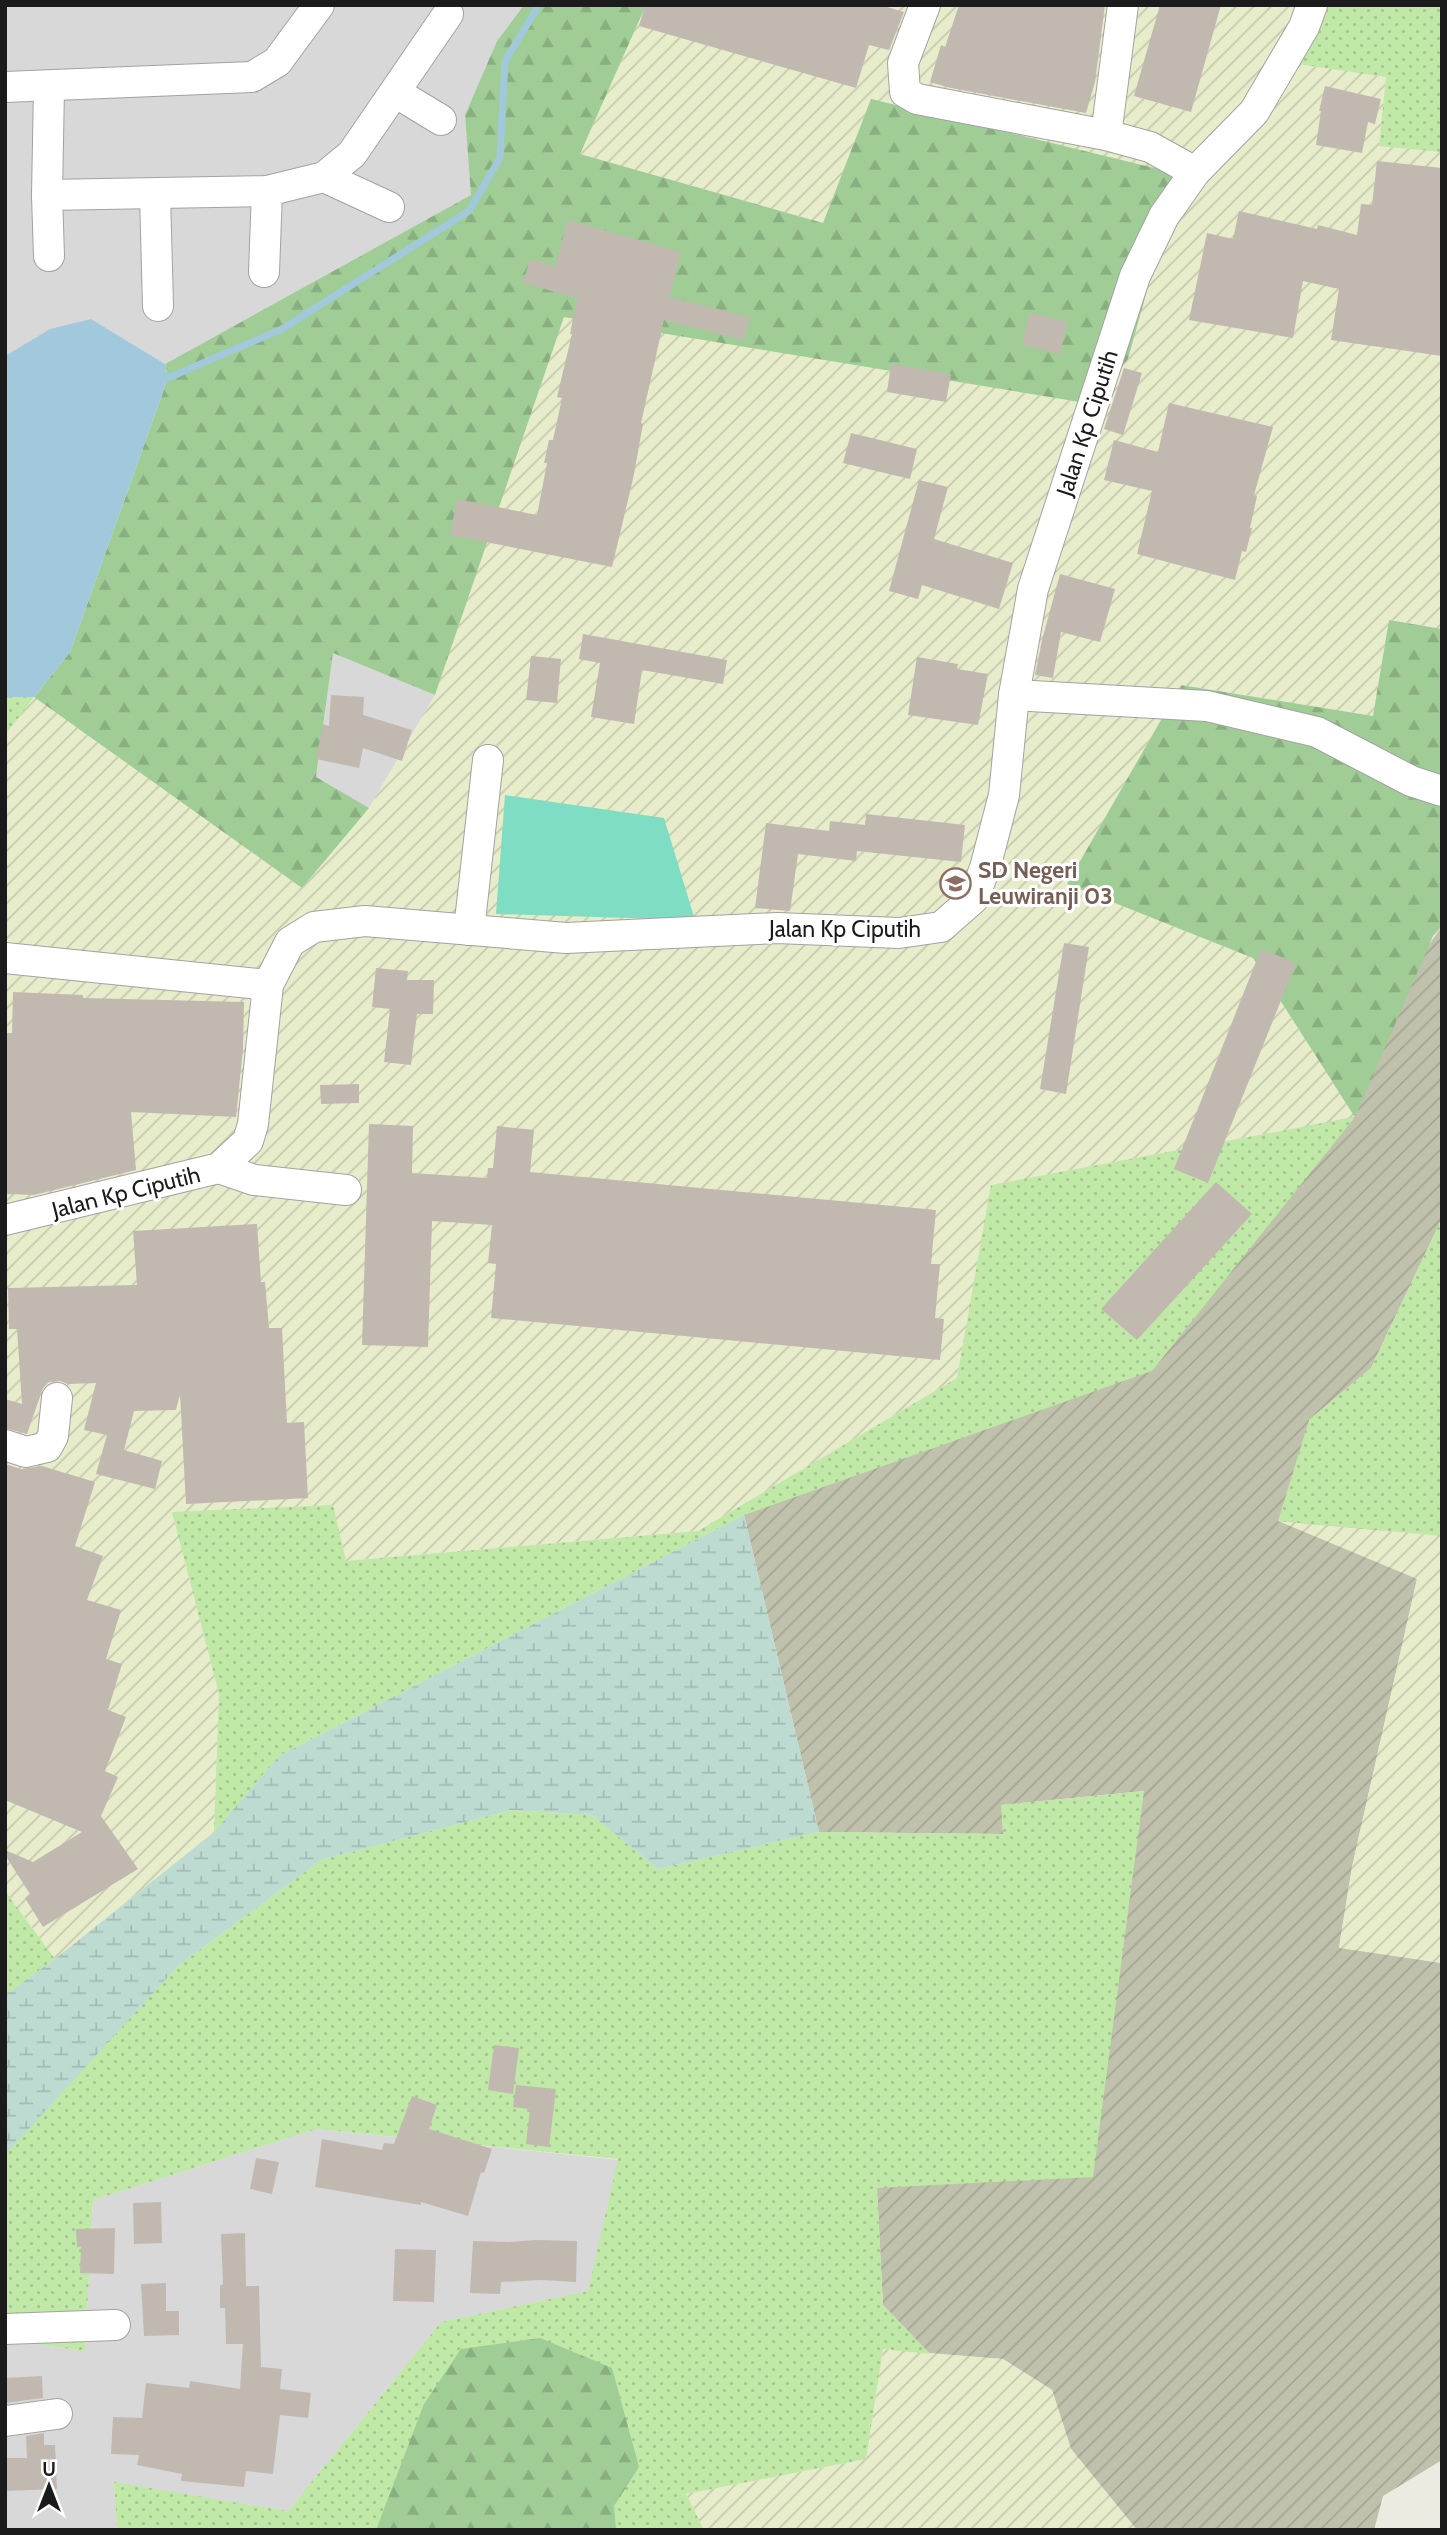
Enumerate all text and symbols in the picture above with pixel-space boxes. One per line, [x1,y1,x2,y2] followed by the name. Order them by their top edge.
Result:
[1050,346,1124,501] street label: Jalan Kp Ciputih
[978,856,1113,910] place label: SD Negeri Leuwiranji 03
[938,866,972,900] school or university icon: SD Negeri Leuwiranji 03
[768,915,921,943] street label: Jalan Kp Ciputih
[48,1160,203,1224] street label: Jalan Kp Ciputih
[14,2451,84,2521] north arrow
[42,2458,56,2481] text: U

